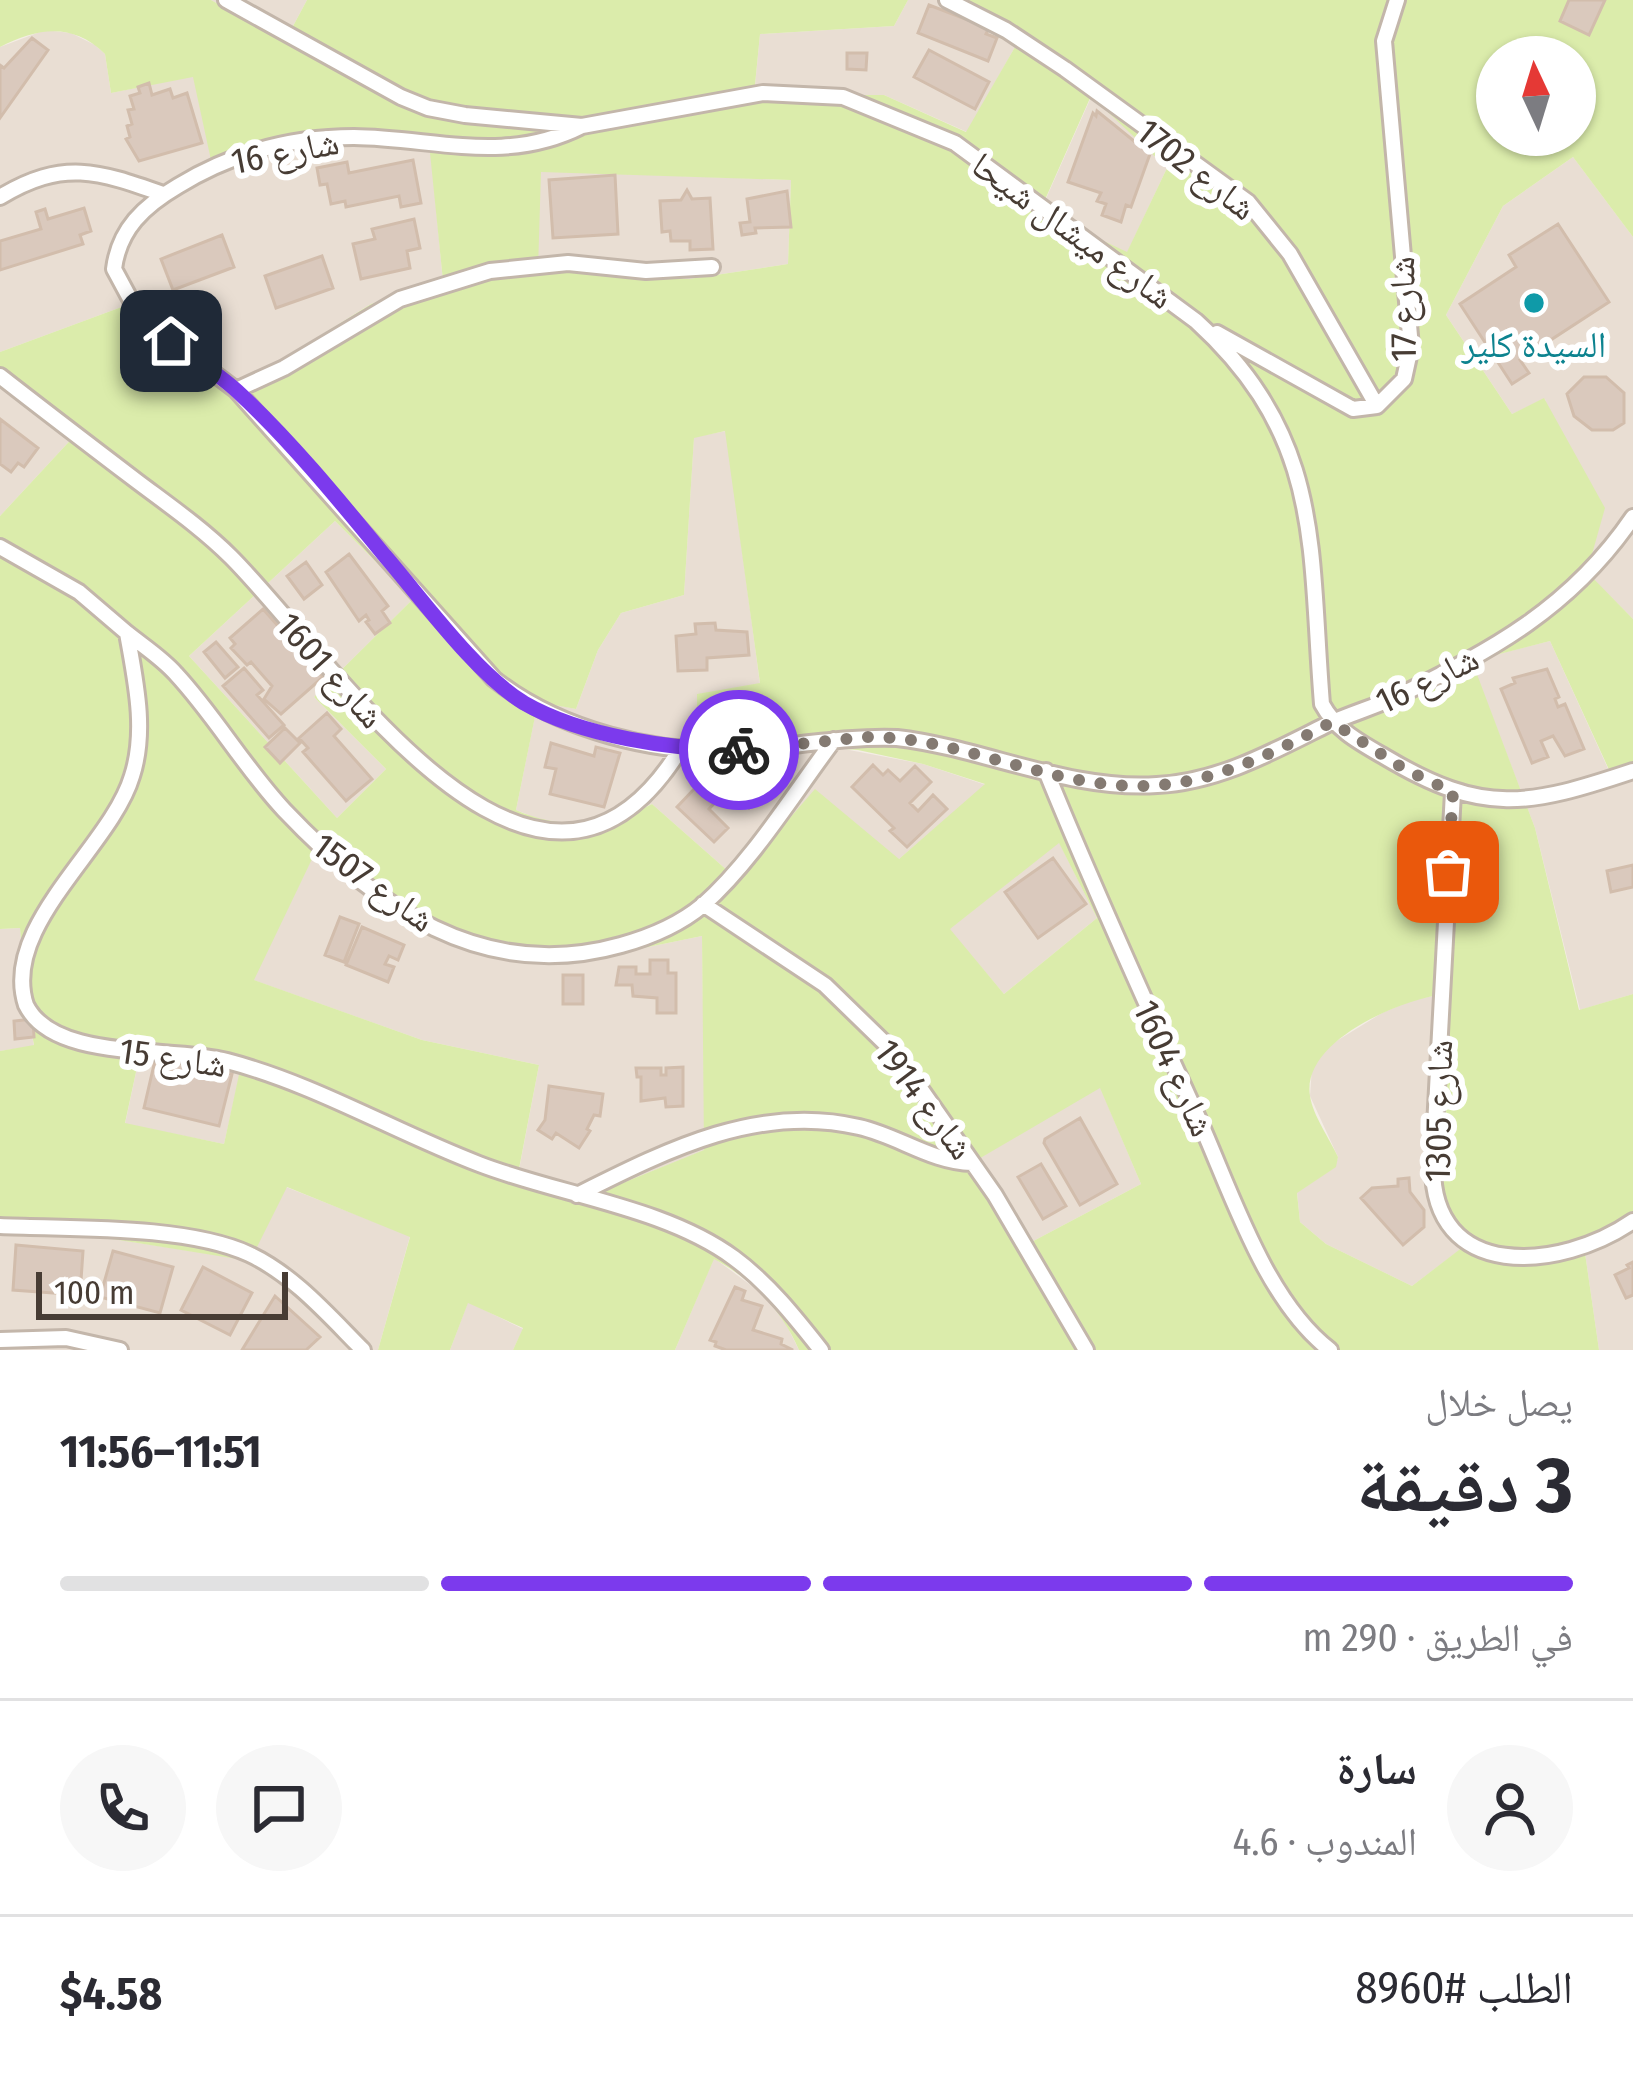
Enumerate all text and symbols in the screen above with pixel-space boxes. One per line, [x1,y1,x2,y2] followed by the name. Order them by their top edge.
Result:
[1476,36,1596,156] north arrow
[1476,36,1596,156] map controls
[1128,110,1265,230] street label: شارع 1702
[228,120,343,184] street label: شارع 16
[963,143,1182,319] street label: شارع ميشال شيحا
[1380,256,1426,362] street label: شارع 17
[120,290,222,392] pin
[1521,290,1547,316] marker: السيدة كلير
[138,308,204,374] icon: home
[1461,323,1606,367] place label: السيدة كلير
[267,604,394,738] street label: شارع 1601
[1369,636,1486,724] street label: شارع 16
[679,690,799,810] courier
[706,717,772,783] icon: bike
[1397,821,1499,923] pin
[304,824,443,942] street label: شارع 1507
[1415,839,1481,905] icon: bag
[1124,993,1225,1143] street label: شارع 1604
[117,1029,229,1087] street label: شارع 15
[865,1031,984,1168] street label: شارع 1914
[1416,1039,1462,1183] street label: شارع 1305
[36,1266,288,1319] scale bar
[54,1273,134,1313] text: 100 m
[1425,1380,1573,1426] text: يصل خلال
[60,1425,262,1479] text: 11:51–11:56
[1356,1439,1573,1533] text: 3 دقيقة
[1302,1615,1573,1661] text: في الطريق · 290 m
[1336,1742,1417,1796] text: سارة
[60,1745,186,1871] button: phone
[216,1745,342,1871] button: chat
[1447,1745,1573,1871] button: person
[1232,1819,1417,1865] text: المندوب · 4.6
[1355,1961,1573,2015] text: الطلب #8960
[60,1967,162,2021] text: $4.58

